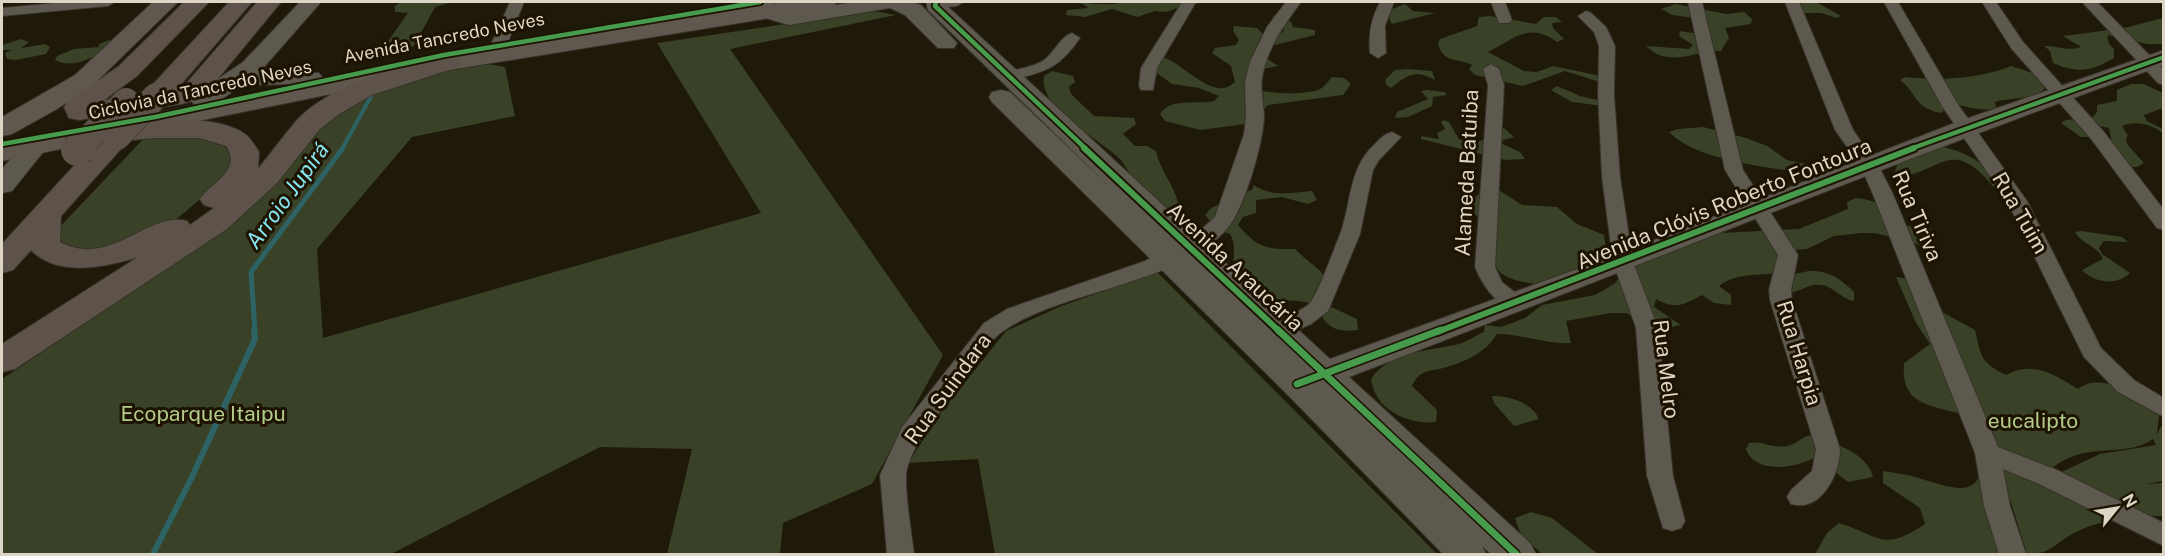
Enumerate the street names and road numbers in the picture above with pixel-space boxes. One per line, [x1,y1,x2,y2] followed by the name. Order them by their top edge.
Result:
[342,8,546,67] street label: Avenida Tancredo Neves
[86,56,313,123] street label: Ciclovia da Tancredo Neves
[1450,89,1483,257] street label: Alameda Batuiba
[1573,133,1875,274] street label: Avenida Clóvis Roberto Fontoura
[1887,167,1948,265] street label: Rua Tiriva
[1987,168,2054,258] street label: Rua Tuim
[1162,197,1309,336] street label: Avenida Araucária
[1772,298,1827,408] street label: Rua Harpia
[1648,318,1685,420] street label: Rua Melro
[899,329,996,449] street label: Rua Suindara

